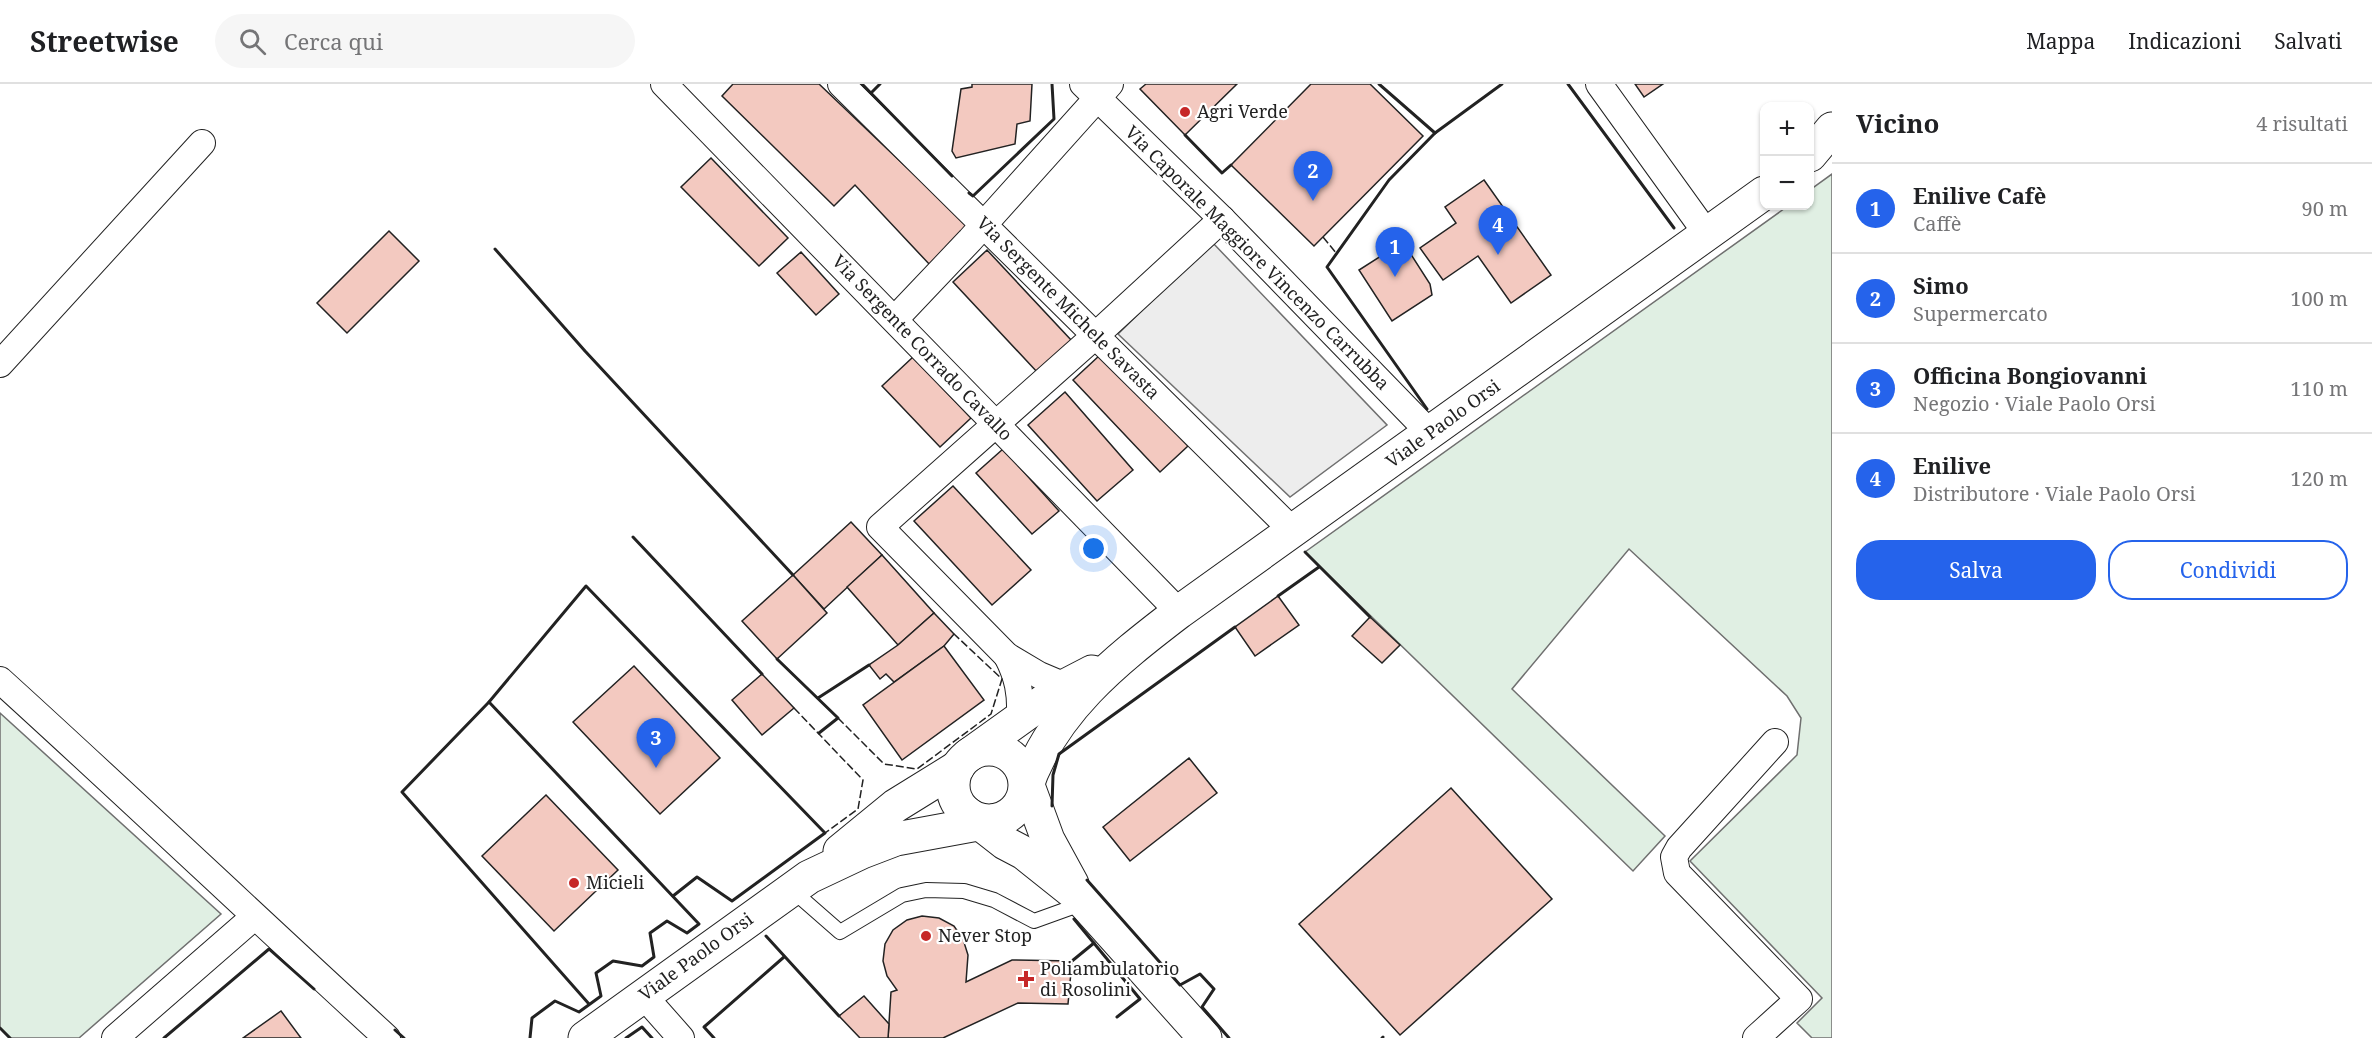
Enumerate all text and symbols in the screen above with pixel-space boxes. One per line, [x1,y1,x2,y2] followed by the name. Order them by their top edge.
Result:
[215,14,635,68] search box
[30,22,179,60] text: Streetwise
[236,25,269,58] icon: search
[284,26,383,56] text: Cerca qui
[2026,27,2095,55] text: Mappa
[2128,27,2241,55] text: Indicazioni
[2274,27,2342,55] text: Salvati
[1197,99,1288,123] place label: Agri Verde
[1760,102,1814,210] map controls
[1760,102,1814,156] button: +
[1178,105,1192,119] marker: Agri Verde
[1856,105,1939,141] text: Vicino
[2256,110,2348,137] text: 4 risultati
[1120,120,1395,395] street label: Via Caporale Maggiore Vincenzo Carrubba
[1294,152,1332,201] pin: 2
[1760,156,1814,210] button: −
[1913,180,2046,210] text: Enilive Cafè
[1870,195,1881,222] text: 1
[2302,195,2348,222] text: 90 m
[1478,206,1518,255] pin: 4
[1913,210,1961,237] text: Caffè
[972,211,1165,404] street label: Via Sergente Michele Savasta
[1376,228,1414,277] pin: 1
[827,249,1018,445] street label: Via Sergente Corrado Cavallo
[1913,270,1969,300] text: Simo
[1870,285,1881,312] text: 2
[2290,285,2348,312] text: 100 m
[1913,300,2048,327] text: Supermercato
[1913,360,2147,390] text: Officina Bongiovanni
[1380,373,1505,473] street label: Viale Paolo Orsi
[1870,375,1881,402] text: 3
[2290,375,2348,402] text: 110 m
[1913,390,2156,417] text: Negozio · Viale Paolo Orsi
[1913,450,1991,480] text: Enilive
[1870,465,1881,492] text: 4
[2290,465,2348,492] text: 120 m
[1913,480,2196,507] text: Distributore · Viale Paolo Orsi
[1079,534,1108,563] your location
[1856,540,2096,600] button: Salva
[2108,540,2348,600] button: Condividi
[636,718,676,768] pin: 3
[586,870,644,894] place label: Micieli
[567,876,581,890] marker: Micieli
[633,906,758,1006] street label: Viale Paolo Orsi
[938,923,1032,947] place label: Never Stop
[919,929,933,943] marker: Never Stop
[1040,956,1179,1001] place label: Poliambulatorio di Rosolini
[1017,970,1035,988] marker: Poliambulatorio di Rosolini

